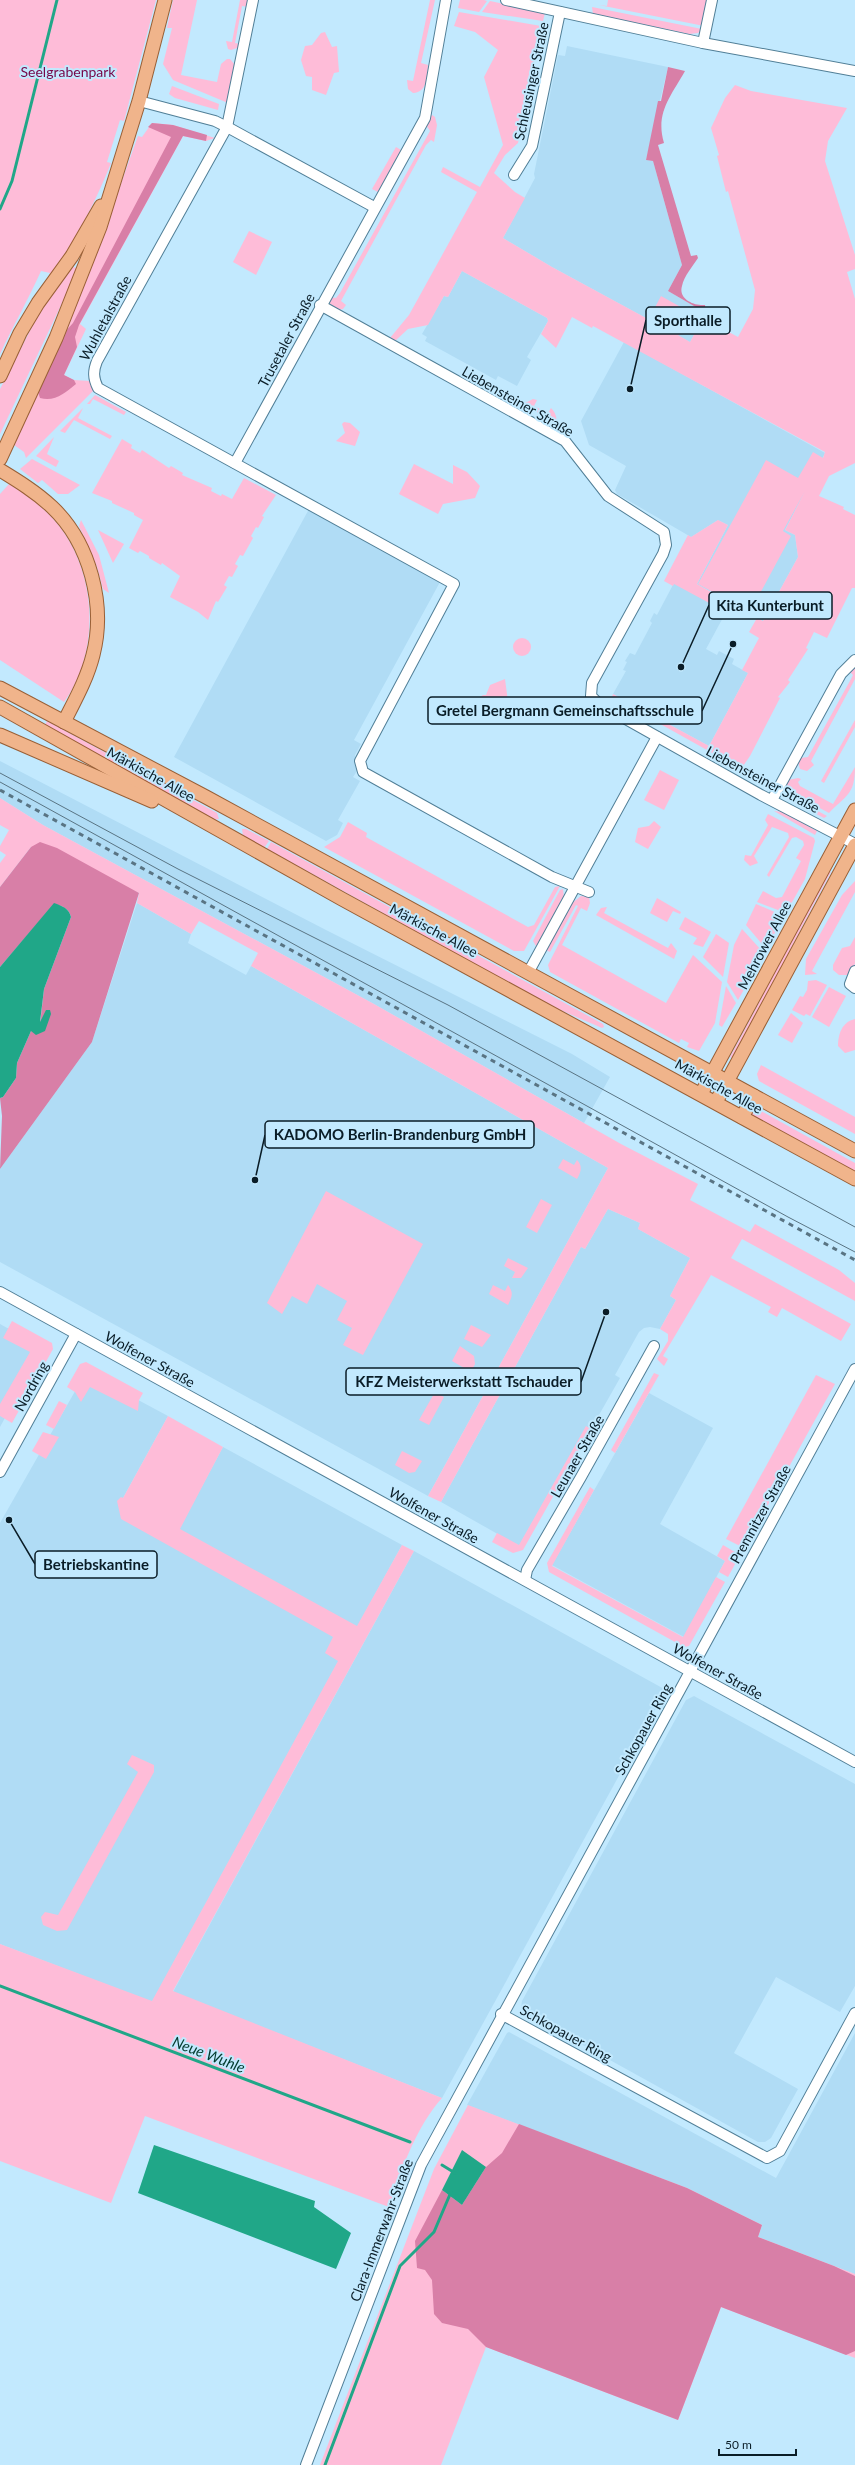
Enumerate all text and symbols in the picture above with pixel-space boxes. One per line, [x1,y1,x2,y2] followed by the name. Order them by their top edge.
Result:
[510,20,552,142] street label: Schleusinger Straße
[21,63,116,80] park label: Seelgrabenpark
[75,272,135,364] street label: Wuhletalstraße
[254,290,318,390] street label: Trusetaler Straße
[646,307,730,334] callout: Sporthalle
[654,311,722,329] text: Sporthalle
[459,362,577,440] street label: Liebensteiner Straße
[709,592,832,619] callout: Kita Kunterbunt
[716,596,824,614] text: Kita Kunterbunt
[428,697,702,724] callout: Gretel Bergmann Gemeinschaftsschule
[436,701,694,719] text: Gretel Bergmann Gemeinschaftsschule
[703,742,823,816] street label: Liebensteiner Straße
[104,743,198,805] street label: Märkische Allee
[734,898,794,992] street label: Mehrower Allee
[387,900,481,960] street label: Märkische Allee
[672,1055,766,1117] street label: Märkische Allee
[265,1121,534,1148] callout: KADOMO Berlin-Brandenburg GmbH
[274,1125,526,1143] text: KADOMO Berlin-Brandenburg GmbH
[102,1327,198,1391] street label: Wolfener Straße
[10,1358,52,1414] street label: Nordring
[346,1368,581,1395] callout: KFZ Meisterwerkstatt Tschauder
[355,1372,573,1390] text: KFZ Meisterwerkstatt Tschauder
[547,1412,607,1500] street label: Leunaer Straße
[726,1462,794,1566] street label: Premnitzer Straße
[386,1483,482,1547] street label: Wolfener Straße
[35,1551,157,1578] callout: Betriebskantine
[43,1555,149,1573] text: Betriebskantine
[670,1639,766,1703] street label: Wolfener Straße
[611,1680,675,1778] street label: Schkopauer Ring
[517,2001,615,2065] street label: Schkopauer Ring
[170,2032,248,2076] water label: Neue Wuhle
[346,2156,416,2304] street label: Clara-Immerwahr-Straße
[719,2431,796,2457] scale bar
[725,2437,752,2452] text: 50 m

